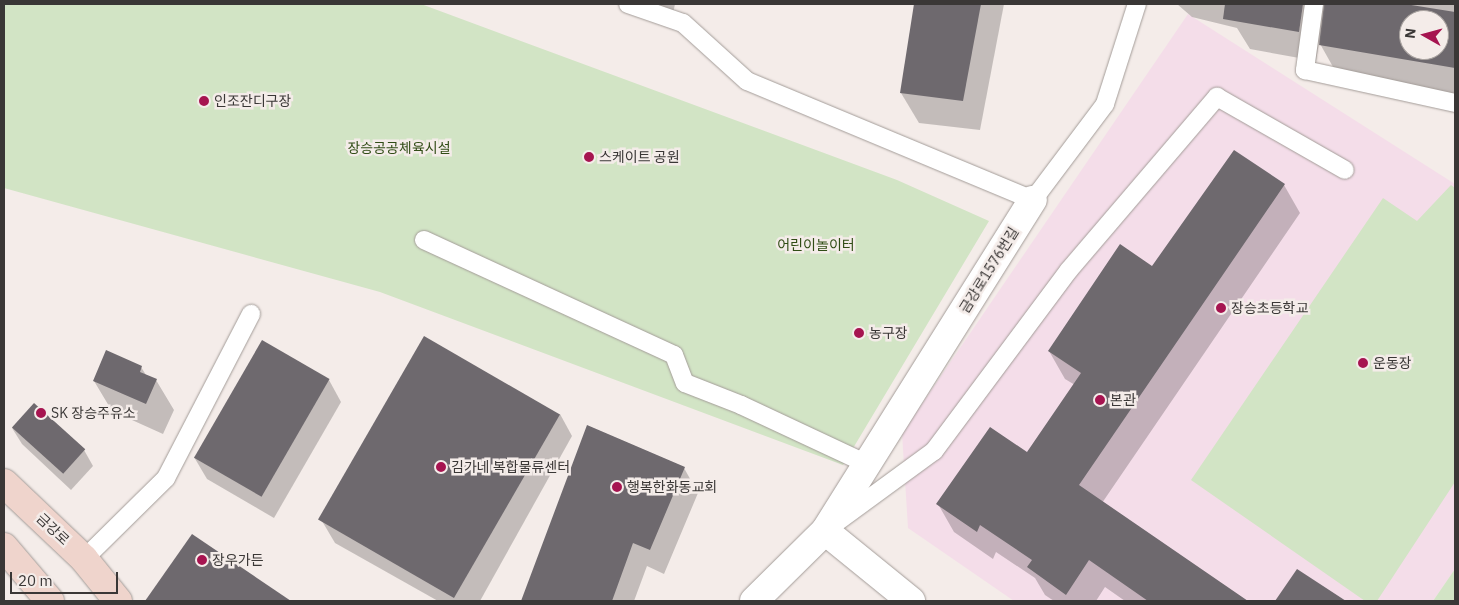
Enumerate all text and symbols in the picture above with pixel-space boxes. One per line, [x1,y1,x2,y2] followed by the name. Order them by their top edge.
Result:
[1399,10,1449,60] north arrow
[1401,27,1420,39] text: N
[214,93,291,109] place label: 인조잔디구장
[198,95,210,107] marker: 인조잔디구장
[347,140,451,156] park label: 장승공공체육시설
[599,149,680,165] place label: 스케이트 공원
[583,151,595,163] marker: 스케이트 공원
[956,224,1022,316] street label: 금강로1576번길
[777,237,855,253] park label: 어린이놀이터
[1231,300,1308,316] place label: 장승초등학교
[1215,302,1227,314] marker: 장승초등학교
[869,325,908,341] place label: 농구장
[853,327,865,339] marker: 농구장
[1373,355,1412,371] place label: 운동장
[1357,357,1369,369] marker: 운동장
[1110,392,1136,408] place label: 본관
[1094,394,1106,406] marker: 본관
[51,405,136,421] place label: SK 장승주유소
[35,407,47,419] marker: SK 장승주유소
[451,459,570,475] place label: 김가네 복합물류센터
[435,461,447,473] marker: 김가네 복합물류센터
[627,479,717,495] place label: 행복한화동교회
[611,481,623,493] marker: 행복한화동교회
[33,510,73,548] street label: 금강로
[212,552,264,568] place label: 장우가든
[196,554,208,566] marker: 장우가든
[12,562,120,594] scale bar
[18,571,53,590] text: 20 m

